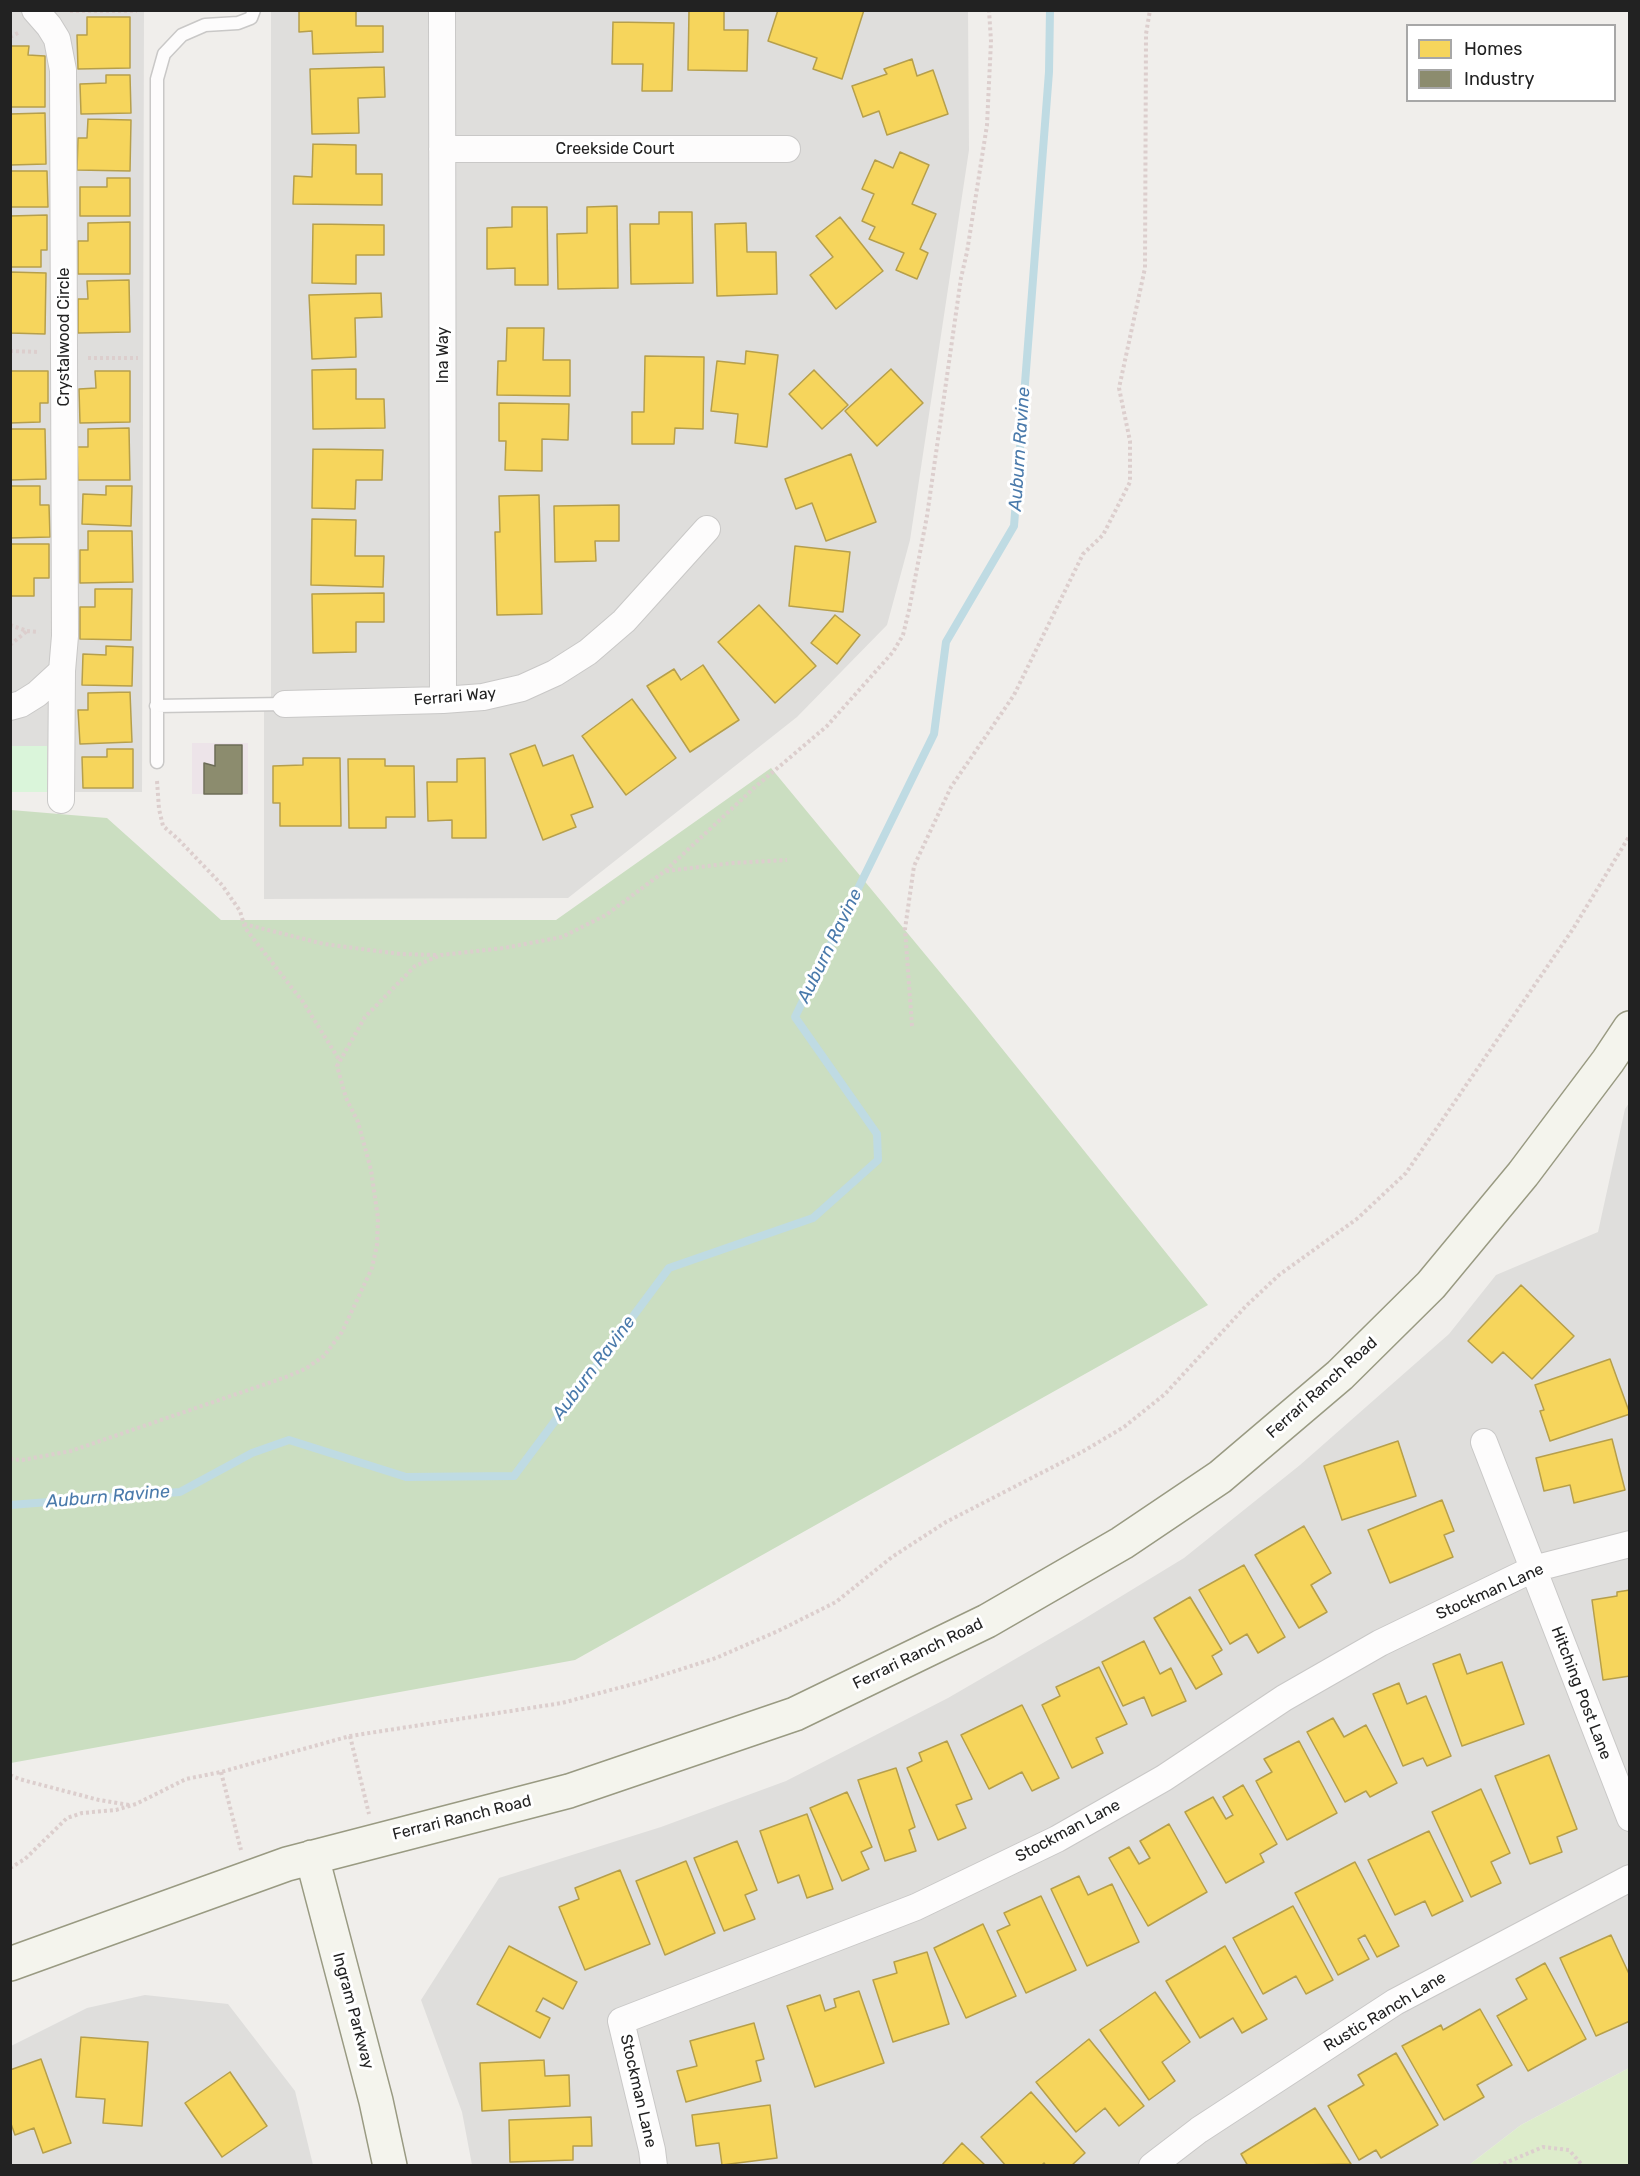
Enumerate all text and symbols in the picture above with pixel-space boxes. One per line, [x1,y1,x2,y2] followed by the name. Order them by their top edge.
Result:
[1406,24,1616,102] legend
[1464,38,1522,60] text: Homes
[1464,68,1534,90] text: Industry
[556,139,674,159] street label: Creekside Court
[54,268,74,406] street label: Crystalwood Circle
[433,327,453,383] street label: Ina Way
[1005,386,1035,512] water label: Auburn Ravine
[413,684,497,710] street label: Ferrari Way
[793,885,867,1007] water label: Auburn Ravine
[548,1312,640,1424] water label: Auburn Ravine
[1263,1333,1381,1443] street label: Ferrari Ranch Road
[45,1481,171,1513] water label: Auburn Ravine
[1433,1560,1547,1624] street label: Stockman Lane
[850,1614,986,1694] street label: Ferrari Ranch Road
[1547,1624,1615,1762] street label: Hitching Post Lane
[391,1791,533,1845] street label: Ferrari Ranch Road
[1012,1795,1124,1867] street label: Stockman Lane
[328,1951,378,2071] street label: Ingram Parkway
[1320,1968,1450,2056] street label: Rustic Ranch Lane
[616,2032,660,2150] street label: Stockman Lane

